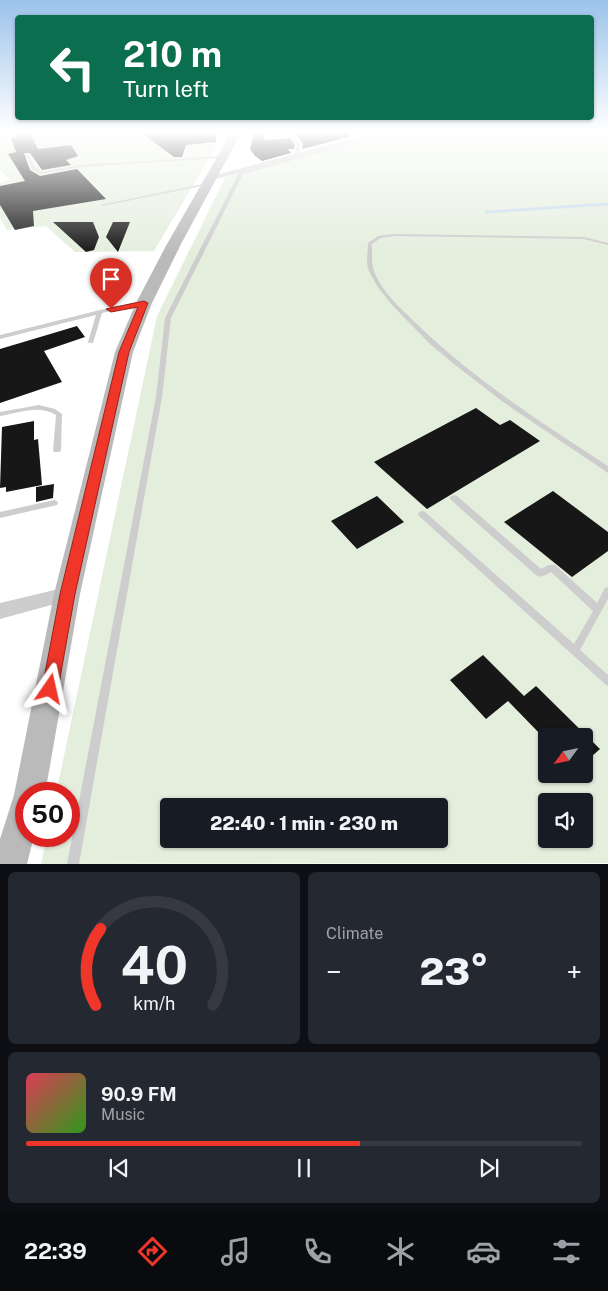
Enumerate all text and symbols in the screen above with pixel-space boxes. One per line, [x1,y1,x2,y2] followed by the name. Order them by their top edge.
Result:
[123,34,222,75] text: 210 m
[40,35,105,100] icon: left
[123,76,209,102] text: Turn left
[90,258,132,309] pin
[97,265,125,293] icon: arrive
[23,662,75,714] position arrow
[538,728,592,782] north arrow
[538,728,593,848] map controls
[15,782,80,847] speed limit sign: 50
[538,793,593,848] button: sound
[210,812,398,834] text: 22:40 · 1 min · 230 m
[326,924,383,943] text: Climate
[120,935,188,996] text: 40
[420,949,488,994] text: 23°
[326,955,342,988] text: −
[566,955,582,988] text: +
[133,993,175,1014] text: km/h
[101,1083,177,1105] text: 90.9 FM
[101,1105,145,1124] text: Music
[105,1154,133,1182] icon: previous
[290,1154,318,1182] icon: pause
[475,1154,503,1182] icon: next
[135,1234,170,1269] icon: directions
[218,1234,253,1269] icon: music
[300,1234,335,1269] icon: phone
[383,1234,418,1269] icon: climate
[466,1234,501,1269] icon: car
[549,1234,584,1269] icon: filters
[24,1238,87,1264] text: 22:39

